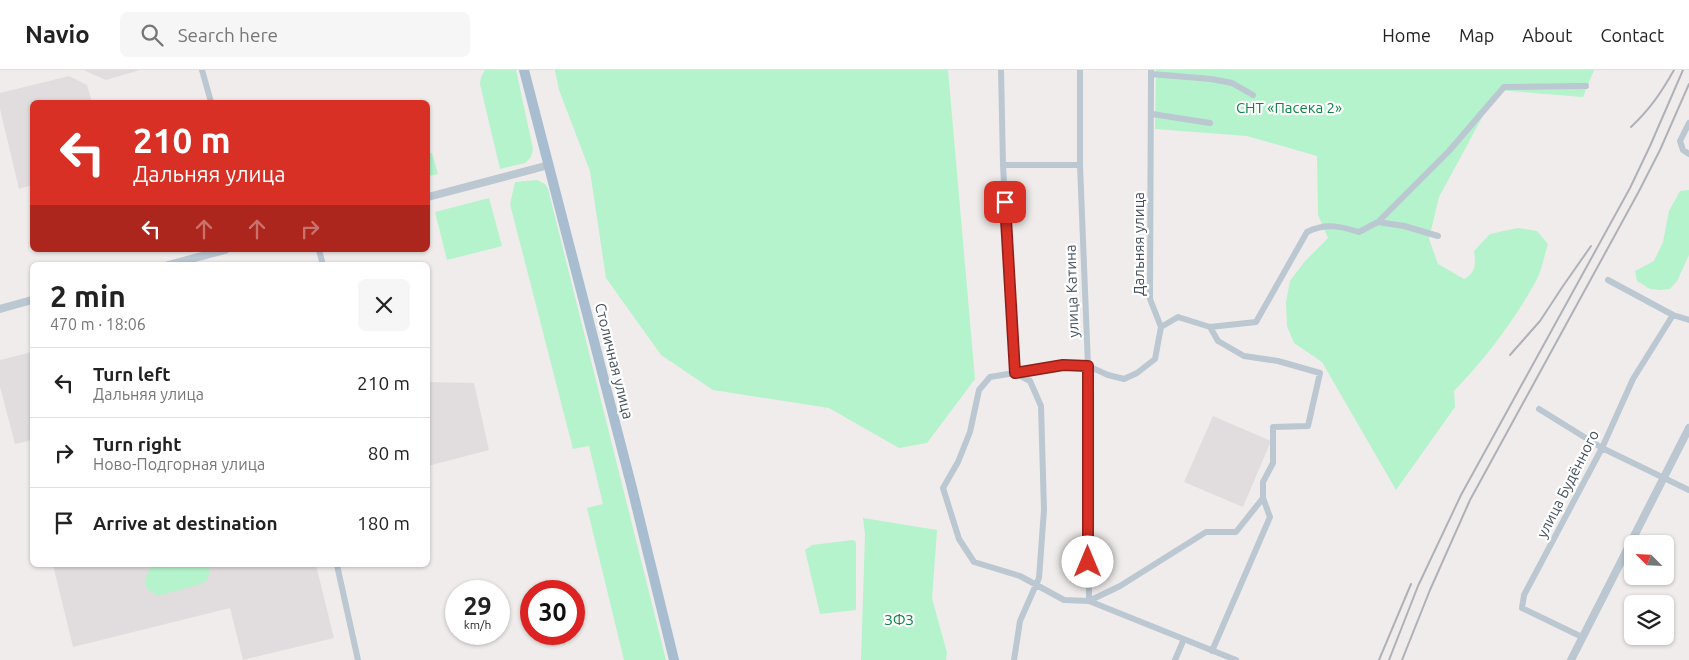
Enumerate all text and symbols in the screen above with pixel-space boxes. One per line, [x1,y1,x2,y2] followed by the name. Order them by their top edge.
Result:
[120,12,470,57] search box
[25,21,90,48] text: Navio
[138,21,166,49] icon: search
[178,24,278,46] text: Search here
[1382,25,1431,45] text: Home
[1459,25,1494,45] text: Map
[1522,25,1572,45] text: About
[1600,25,1664,45] text: Contact
[1236,99,1342,116] park label: СНТ «Пасека 2»
[50,120,115,185] icon: left
[133,120,231,160] text: 210 m
[133,161,286,186] text: Дальняя улица
[984,181,1026,223] pin
[991,188,1019,216] icon: arrive
[1130,192,1147,296] street label: Дальняя улица
[137,215,165,243] icon: left
[190,215,218,243] icon: ahead
[243,215,271,243] icon: ahead
[296,215,324,243] icon: right
[1061,244,1082,338] street label: улица Катина
[50,279,126,313] text: 2 min
[358,279,410,331] button: close
[592,301,637,421] street label: Столичная улица
[50,315,146,333] text: 470 m · 18:06
[93,363,171,385] text: Turn left
[50,369,78,397] icon: left
[357,372,410,394] text: 210 m
[93,385,204,403] text: Дальняя улица
[1533,427,1602,541] street label: улица Будённого
[93,433,181,455] text: Turn right
[50,439,78,467] icon: right
[368,442,410,464] text: 80 m
[93,455,265,473] text: Ново-Подгорная улица
[50,509,78,537] icon: arrive
[93,512,278,534] text: Arrive at destination
[357,512,410,534] text: 180 m
[1061,535,1113,587] position arrow
[1624,535,1674,585] north arrow
[1624,535,1674,645] map controls
[520,580,585,645] speed limit sign: 30
[463,592,492,620] text: 29
[1624,595,1674,645] button: layers
[884,611,914,628] park label: ЗФЗ
[464,618,491,631] text: km/h

